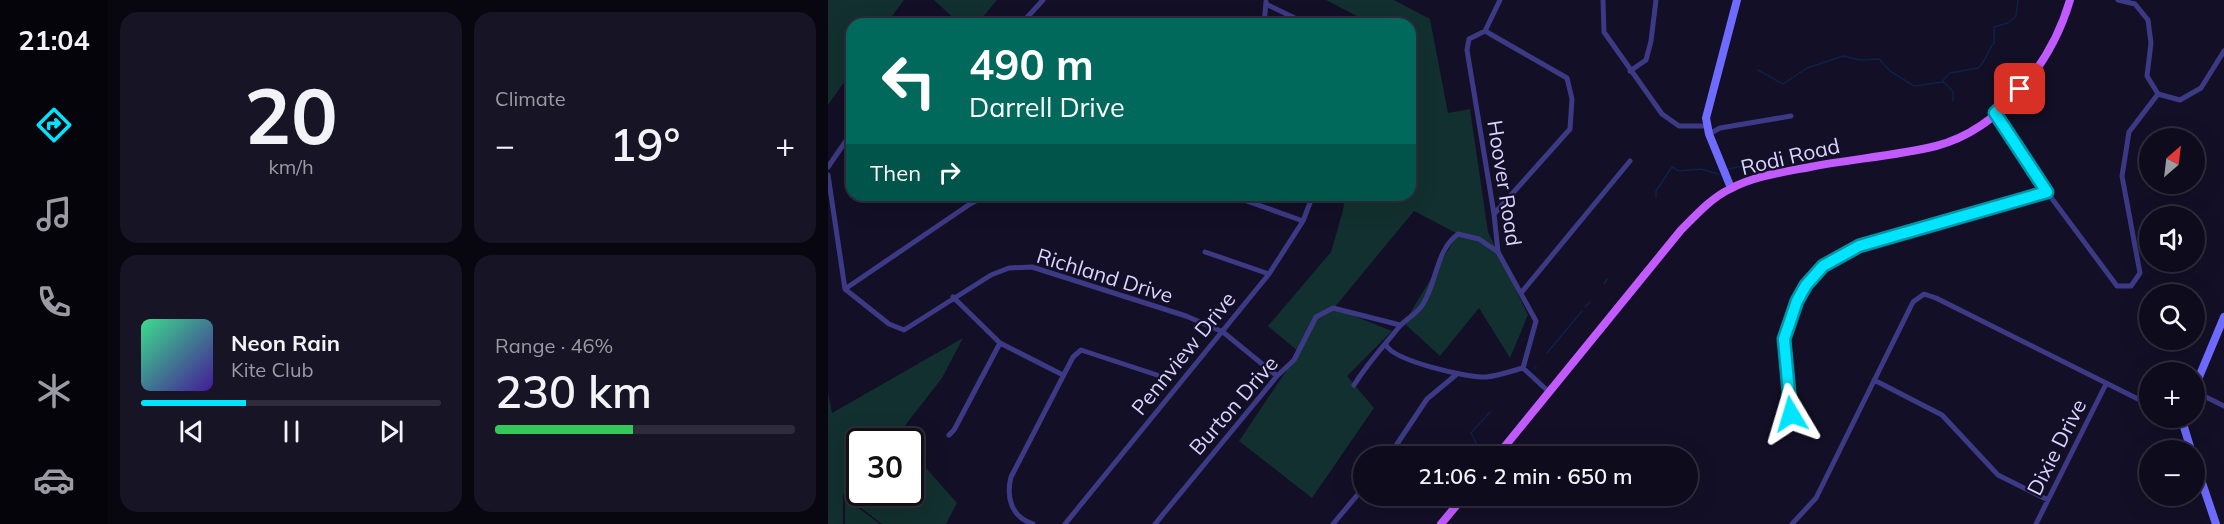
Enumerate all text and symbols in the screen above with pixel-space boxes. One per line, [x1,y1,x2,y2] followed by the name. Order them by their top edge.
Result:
[18,23,90,57] text: 21:04
[969,38,1094,91] text: 490 m
[870,42,948,120] icon: left
[1994,63,2045,114] pin
[244,66,338,164] text: 20
[2003,72,2036,105] icon: arrive
[495,86,566,111] text: Climate
[969,90,1125,124] text: Darrell Drive
[33,104,75,146] icon: directions
[610,116,680,172] text: 19°
[1482,118,1528,248] street label: Hoover Road
[495,124,515,165] text: −
[775,124,795,165] text: +
[2139,128,2205,194] north arrow
[2139,128,2205,506] map controls
[1738,132,1842,180] street label: Rodi Road
[268,154,314,179] text: km/h
[933,156,966,189] icon: right
[870,159,921,187] text: Then
[33,193,75,235] icon: music
[2139,206,2205,272] button: sound
[1034,242,1176,308] street label: Richland Drive
[33,281,75,323] icon: phone
[2139,284,2205,350] button: search
[1125,286,1241,420] street label: Pennview Drive
[231,329,340,357] text: Neon Rain
[495,333,613,358] text: Range · 46%
[1183,350,1283,460] street label: Burton Drive
[231,357,313,382] text: Kite Club
[2139,362,2205,428] button: +
[495,363,652,419] text: 230 km
[33,370,75,412] icon: climate
[1759,382,1823,446] position arrow
[2021,395,2091,499] street label: Dixie Drive
[175,415,208,448] icon: previous
[275,415,308,448] icon: pause
[375,415,408,448] icon: next
[846,428,924,506] speed limit sign: 30
[2139,440,2205,506] button: −
[33,459,75,501] icon: car
[1418,462,1633,490] text: 21:06 · 2 min · 650 m

